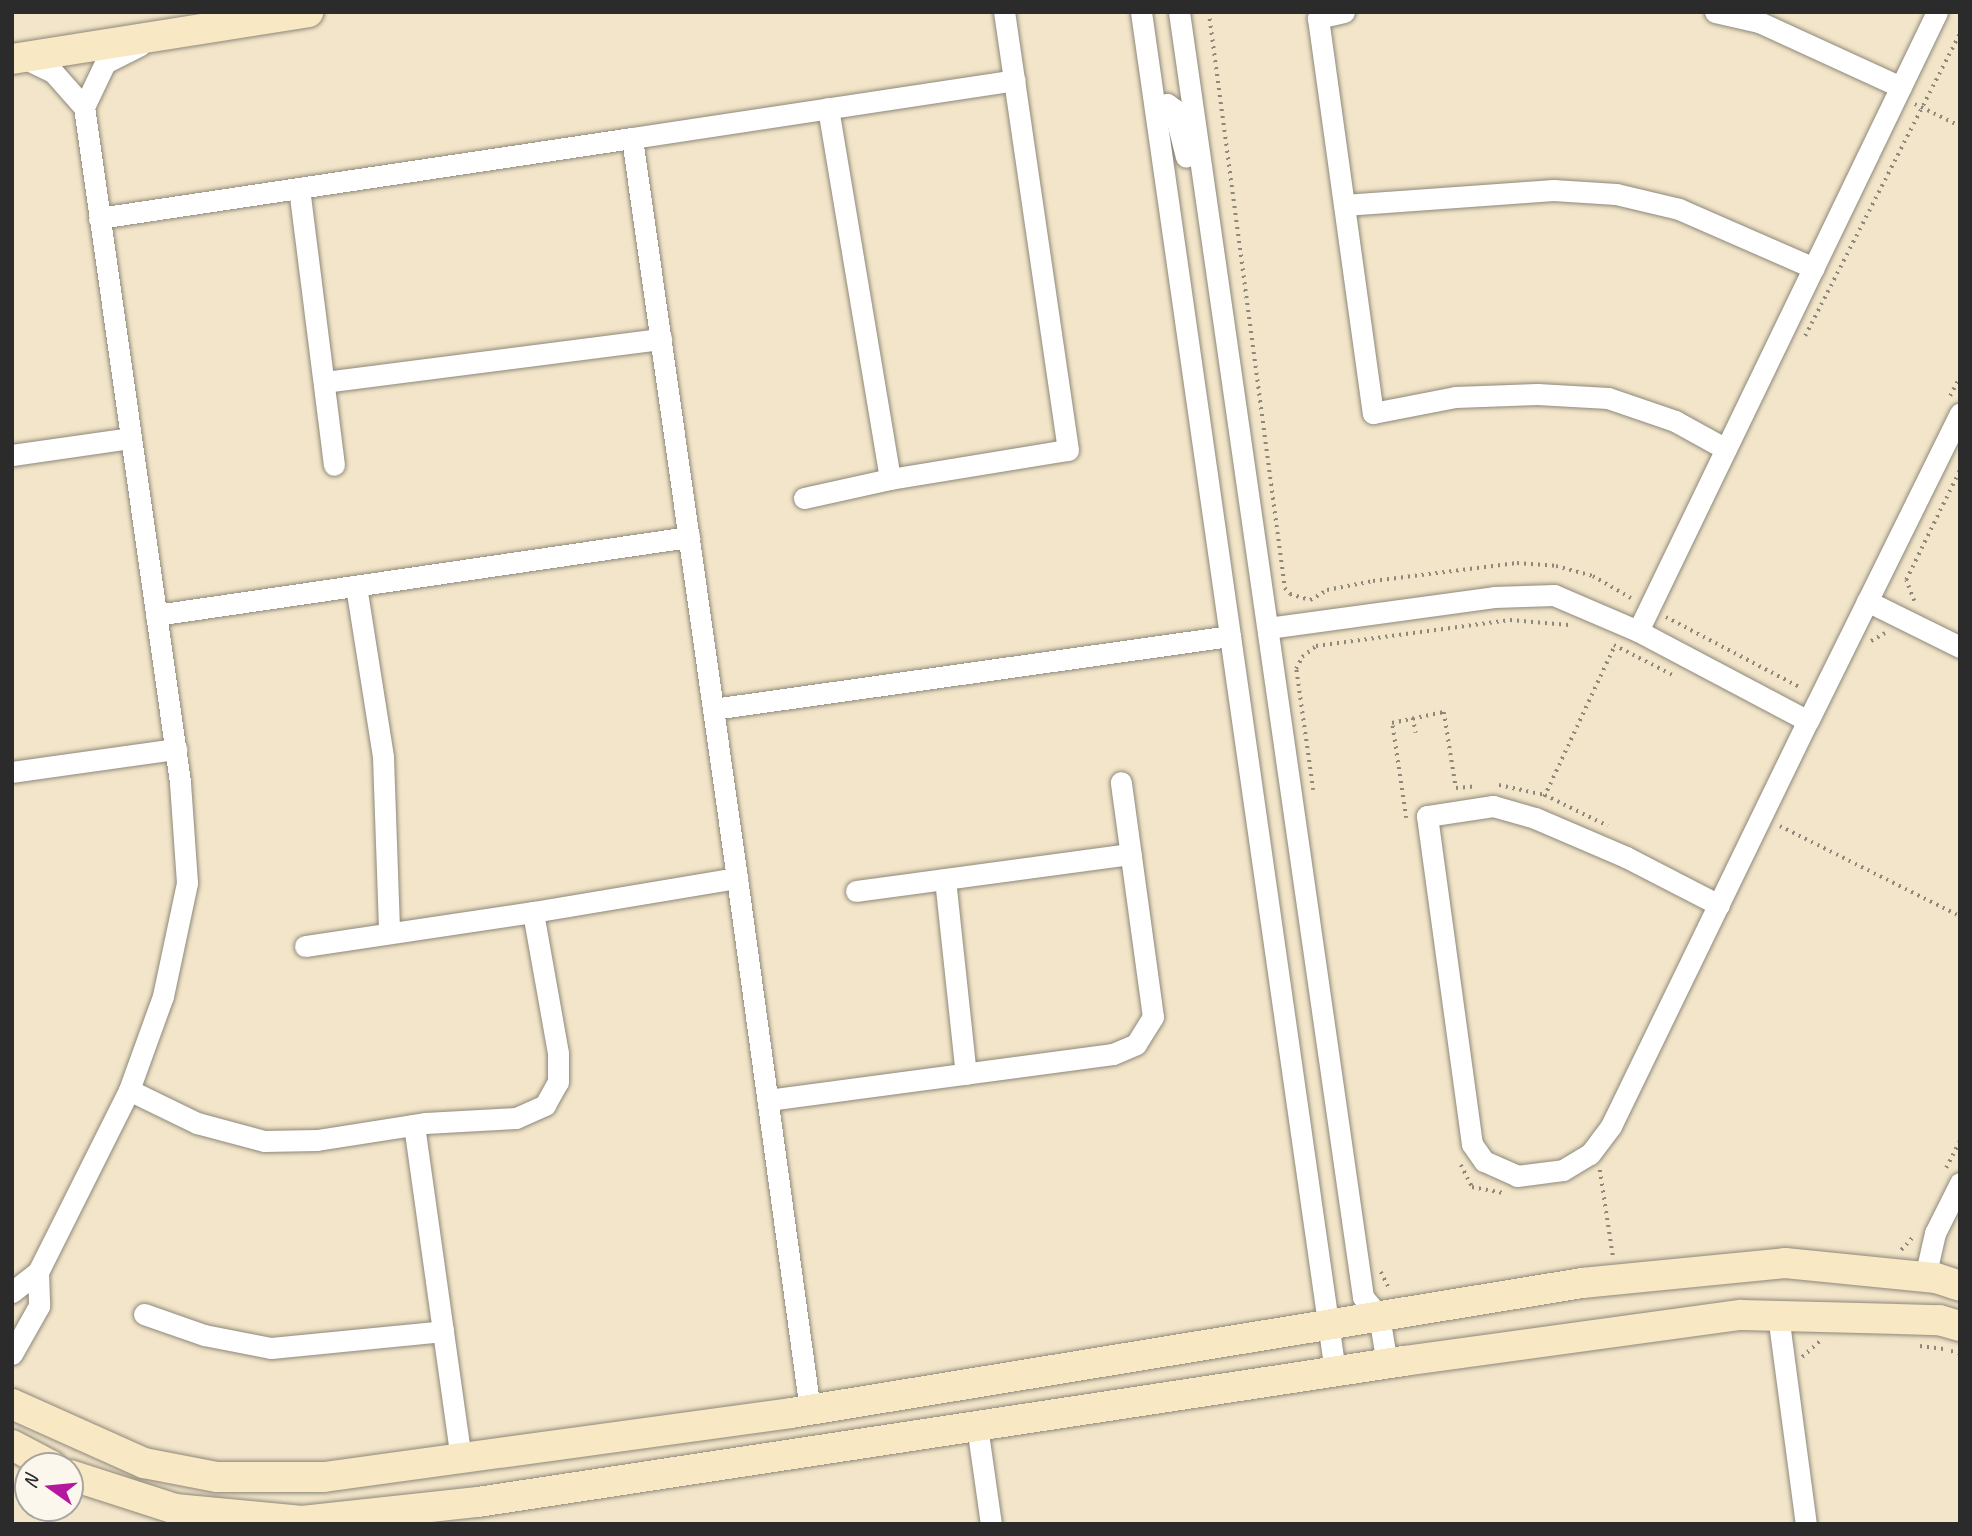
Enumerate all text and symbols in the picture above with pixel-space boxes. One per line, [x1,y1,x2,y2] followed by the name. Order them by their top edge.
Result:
[14,1452,84,1522] north arrow
[18,1473,44,1491] text: N

